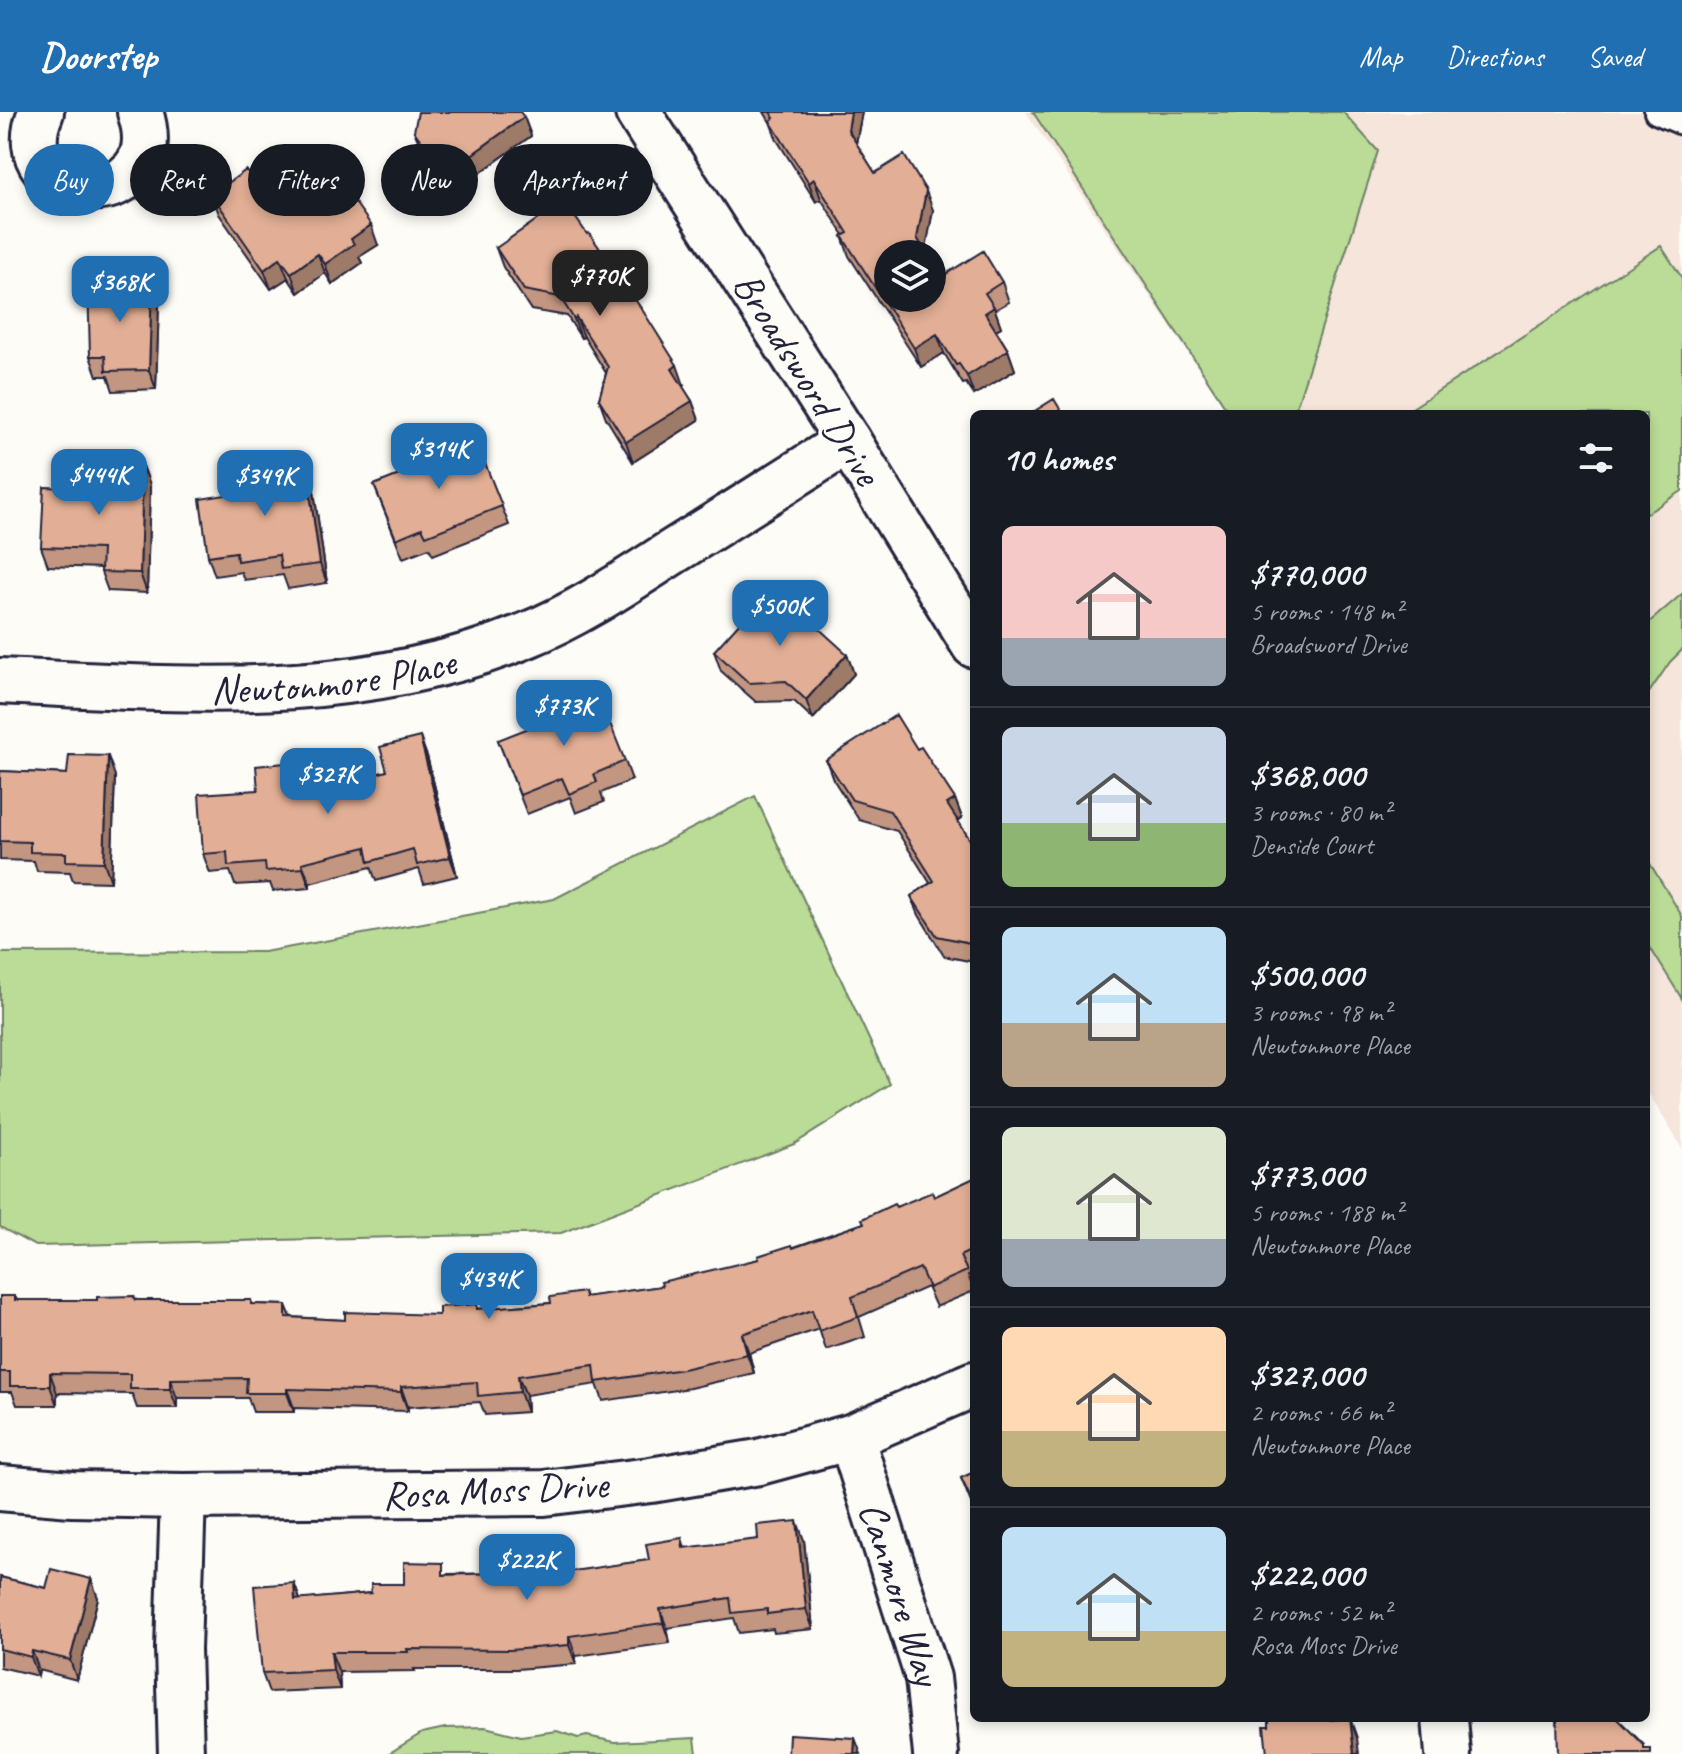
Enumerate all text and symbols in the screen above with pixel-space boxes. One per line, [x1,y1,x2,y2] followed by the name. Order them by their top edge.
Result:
[40,33,157,80] text: Doorstep
[1359,39,1402,74] text: Map
[1446,39,1544,74] text: Directions
[1588,39,1642,74] text: Saved
[24,144,114,216] chip: Buy
[130,144,232,216] chip: Rent
[248,144,365,216] chip: Filters
[381,144,478,216] chip: New
[494,144,653,216] chip: Apartment
[874,240,946,312] map controls
[874,240,946,312] button: layers
[544,250,656,318] pin: $770K
[64,256,176,324] pin: $368K
[570,259,630,292] text: $770K
[722,263,894,497] street label: Broadsword Drive
[90,265,150,298] text: $368K
[383,423,495,491] pin: $314K
[409,432,469,465] text: $314K
[1574,436,1618,480] icon: filters
[1002,437,1113,480] text: 10 homes
[43,449,155,517] pin: $444K
[209,450,321,518] pin: $349K
[69,458,129,491] text: $444K
[235,459,295,492] text: $349K
[1250,552,1364,595] text: $770,000
[1066,558,1162,654] icon: home
[724,580,836,648] pin: $500K
[750,589,810,622] text: $500K
[1250,595,1402,628] text: 5 rooms · 148 m²
[1250,628,1407,661] text: Broadsword Drive
[211,636,464,715] street label: Newtonmore Place
[508,680,620,748] pin: $773K
[534,689,594,722] text: $773K
[272,748,384,816] pin: $327K
[1250,753,1365,796] text: $368,000
[298,757,358,790] text: $327K
[1066,759,1162,855] icon: home
[1250,796,1391,829] text: 3 rooms · 80 m²
[1250,829,1373,862] text: Denside Court
[1250,953,1363,996] text: $500,000
[1066,959,1162,1055] icon: home
[1250,996,1391,1029] text: 3 rooms · 98 m²
[1250,1029,1410,1062] text: Newtonmore Place
[1250,1153,1364,1196] text: $773,000
[1066,1159,1162,1255] icon: home
[1250,1196,1402,1229] text: 5 rooms · 188 m²
[1250,1229,1410,1262] text: Newtonmore Place
[433,1253,545,1321] pin: $434K
[459,1262,519,1295] text: $434K
[1250,1353,1364,1396] text: $327,000
[1066,1359,1162,1455] icon: home
[1250,1396,1391,1429] text: 2 rooms · 66 m²
[1250,1429,1410,1462] text: Newtonmore Place
[381,1459,612,1521] street label: Rosa Moss Drive
[847,1496,954,1694] street label: Canmore Way
[471,1534,583,1602] pin: $222K
[497,1543,557,1576] text: $222K
[1250,1553,1364,1596] text: $222,000
[1066,1559,1162,1655] icon: home
[1250,1596,1391,1629] text: 2 rooms · 52 m²
[1250,1629,1397,1662] text: Rosa Moss Drive

